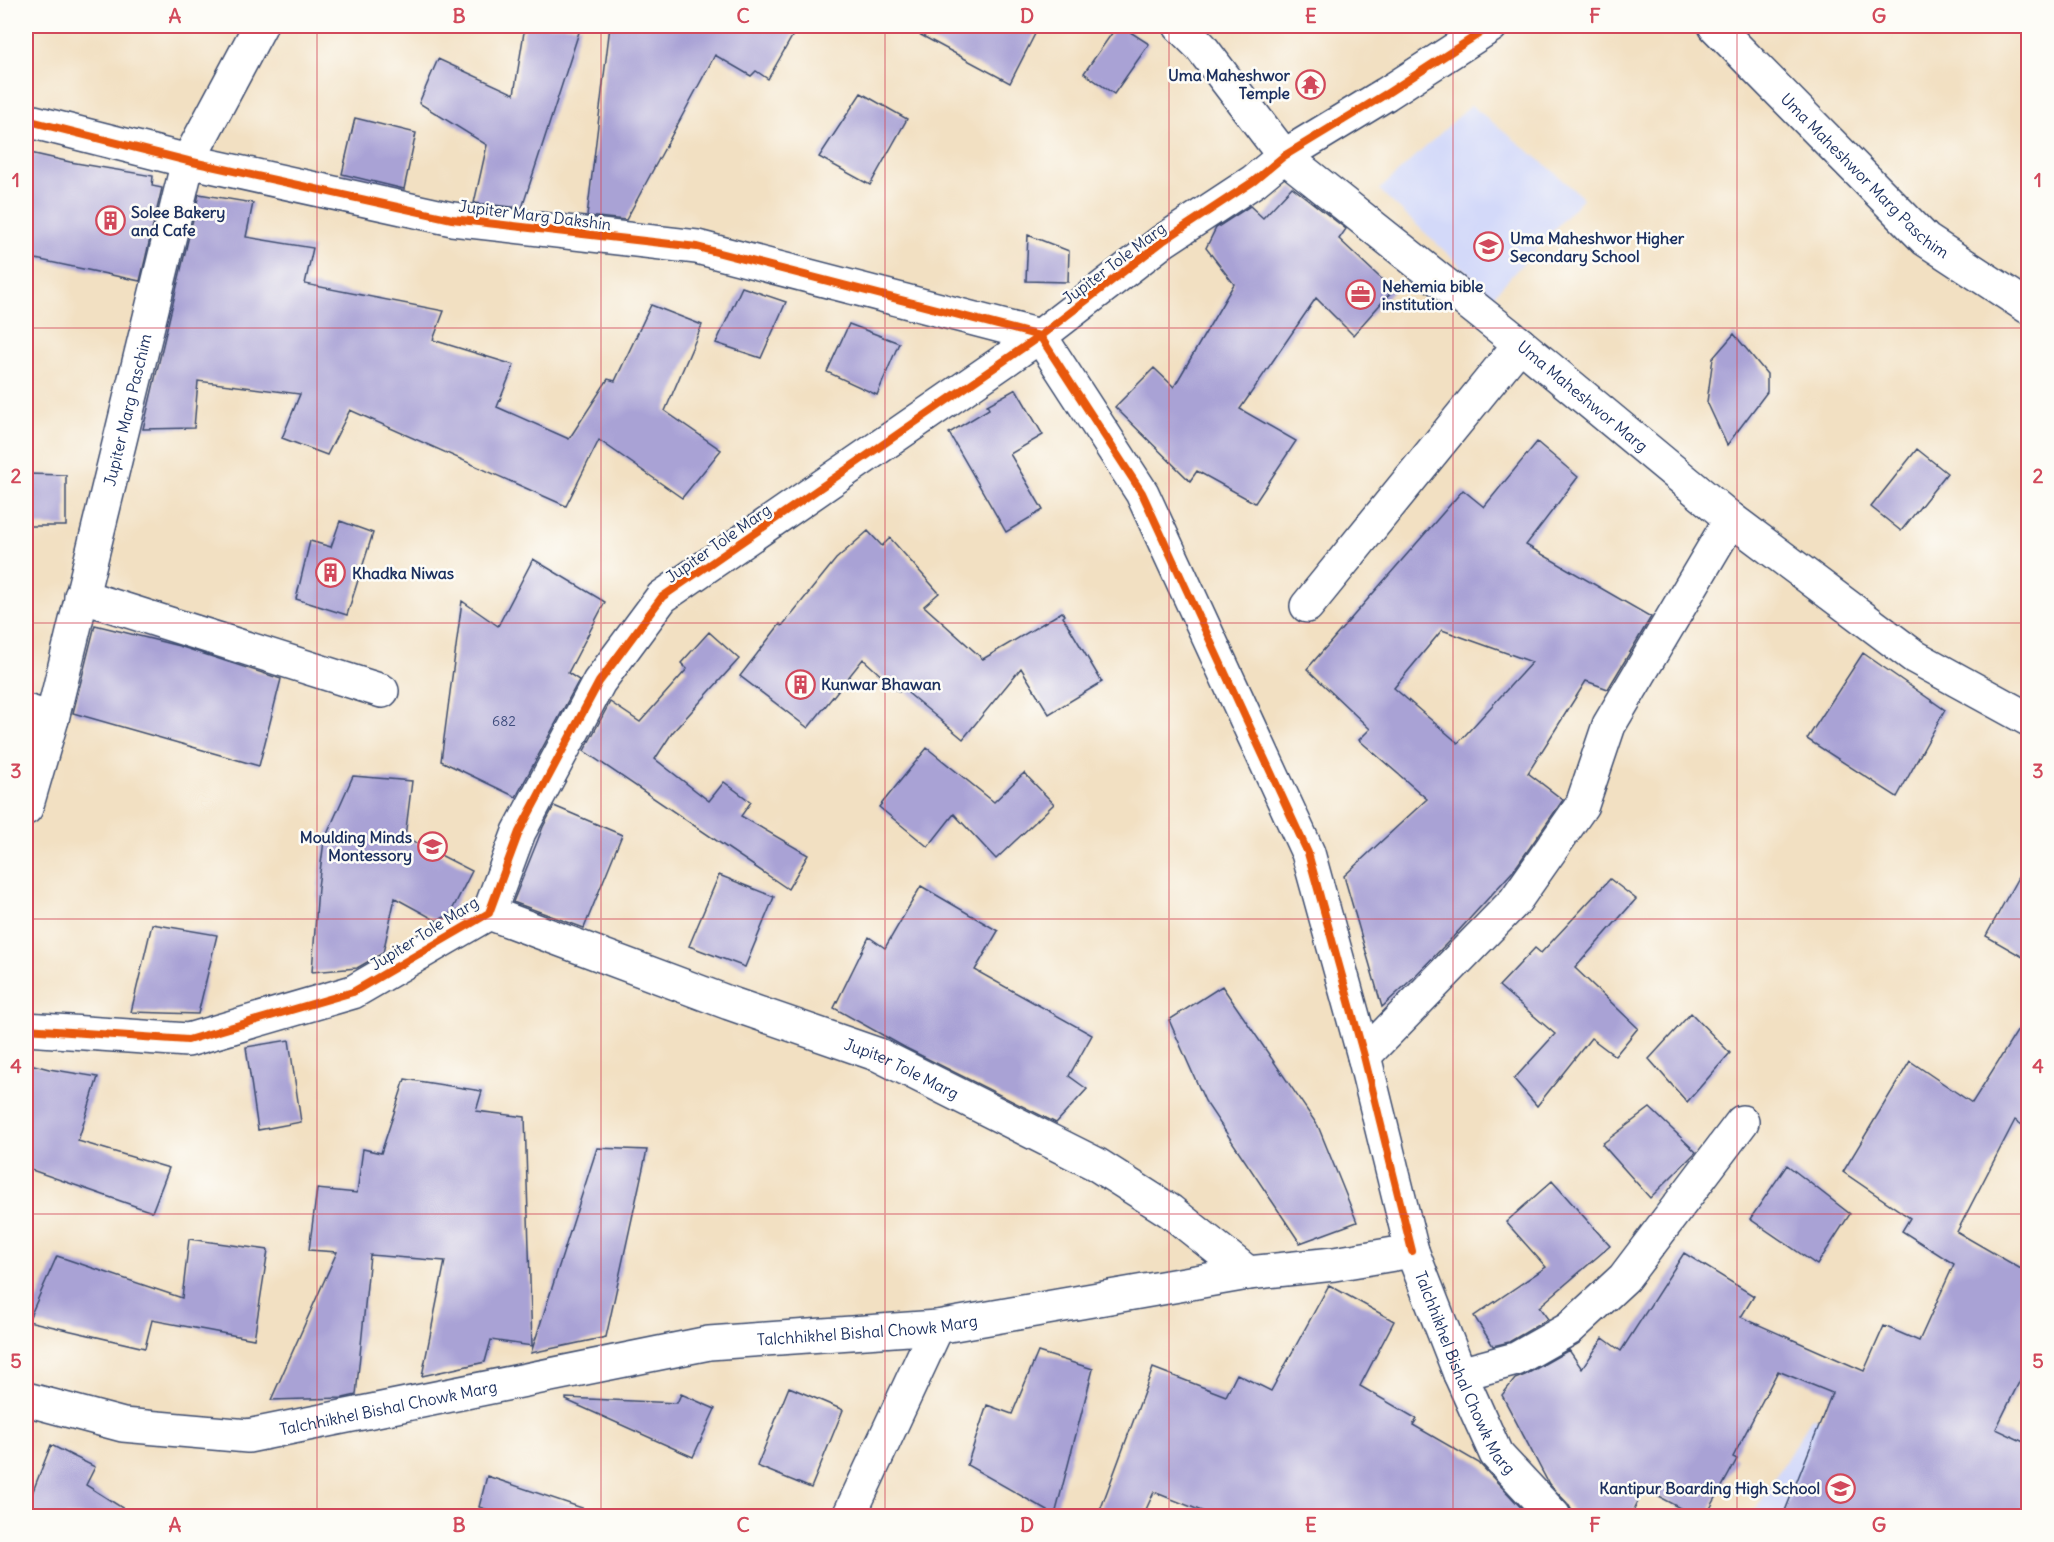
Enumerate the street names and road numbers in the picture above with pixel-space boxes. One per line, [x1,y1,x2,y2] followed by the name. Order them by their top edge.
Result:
[1777,89,1953,262] street label: Uma Maheshwor Marg Paschim
[458,196,612,234] street label: Jupiter Marg Dakshin
[1058,218,1170,308] street label: Jupiter Tole Marg
[99,332,156,488] street label: Jupiter Marg Paschim
[1514,336,1652,456] street label: Uma Maheshwor Marg
[661,499,775,587] street label: Jupiter Tole Marg
[366,892,482,974] street label: Jupiter Tole Marg
[842,1034,962,1103] street label: Jupiter Tole Marg
[1411,1268,1520,1478] street label: Talchhikhel Bishal Chowk Marg
[756,1310,979,1350] street label: Talchhikhel Bishal Chowk Marg
[278,1376,499,1439] street label: Talchhikhel Bishal Chowk Marg

